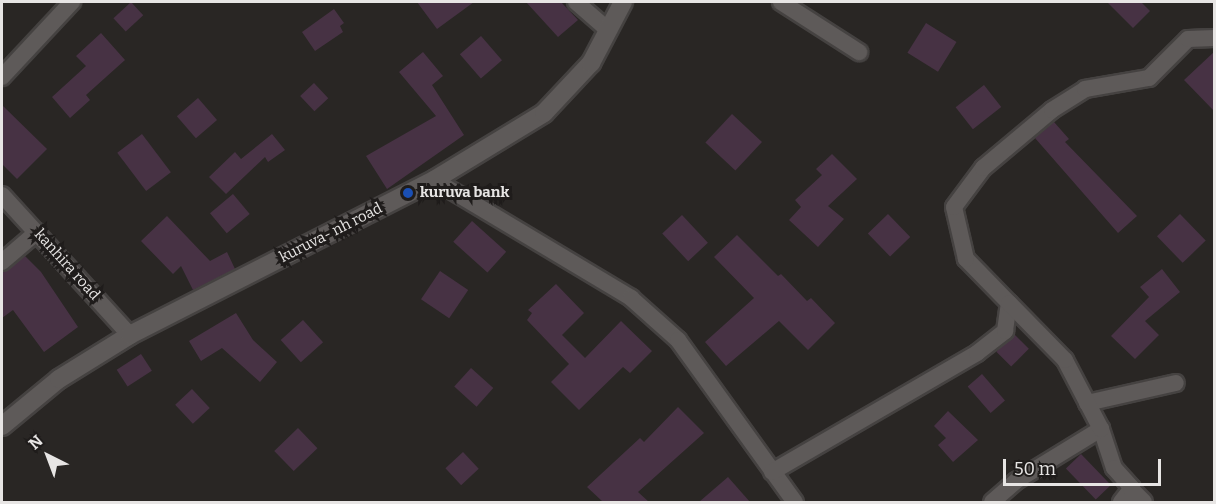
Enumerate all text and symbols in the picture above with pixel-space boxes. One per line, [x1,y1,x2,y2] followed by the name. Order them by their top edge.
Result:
[420,184,509,202] place label: kuruva bank
[401,186,415,200] marker: kuruva bank
[277,199,385,267] street label: kuruva- nh road
[31,226,103,304] street label: kanhira road
[18,426,78,486] north arrow
[25,431,47,453] text: N
[1006,447,1164,485] scale bar
[1014,458,1056,480] text: 50 m

